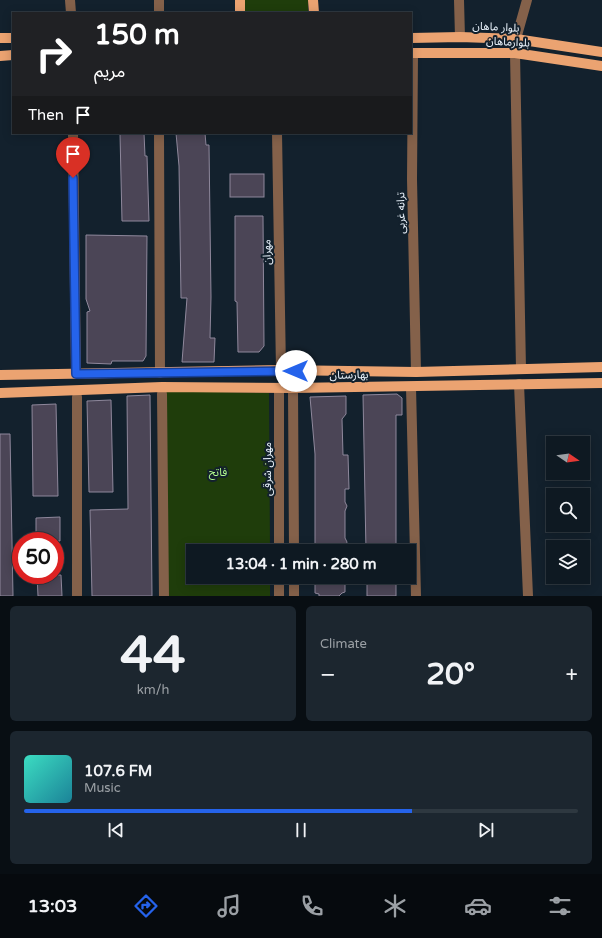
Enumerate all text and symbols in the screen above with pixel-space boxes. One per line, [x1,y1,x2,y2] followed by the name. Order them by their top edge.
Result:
[94,18,180,52] text: 150 m
[472,19,520,35] street label: بلوار ماهان
[28,28,80,80] icon: right
[486,34,530,50] street label: بلوارماهان
[94,60,126,82] text: مریم
[72,104,94,126] icon: arrive
[28,106,64,124] text: Then
[56,137,90,178] pin
[62,143,84,165] icon: arrive
[394,192,408,234] street label: ترانه غربی
[260,239,274,265] street label: مهران
[275,350,317,392] position arrow
[329,368,369,382] street label: بهارستان
[546,436,590,480] north arrow
[546,436,590,584] map controls
[261,442,274,496] street label: مهران شرقی
[209,466,227,480] park label: فاتح
[546,488,590,532] button: search
[12,532,64,584] speed limit sign: 50
[546,540,590,584] button: layers
[226,555,376,573] text: 13:04 · 1 min · 280 m
[120,624,186,687] text: 44
[320,636,367,652] text: Climate
[426,656,475,693] text: 20°
[320,662,336,688] text: −
[566,662,578,688] text: +
[137,682,169,698] text: km/h
[84,762,152,780] text: 107.6 FM
[84,780,121,796] text: Music
[105,819,127,841] icon: previous
[290,819,312,841] icon: pause
[475,819,497,841] icon: next
[132,892,160,920] icon: directions
[215,892,243,920] icon: music
[298,892,326,920] icon: phone
[381,892,409,920] icon: climate
[464,892,492,920] icon: car
[546,892,574,920] icon: filters
[27,895,77,917] text: 13:03

